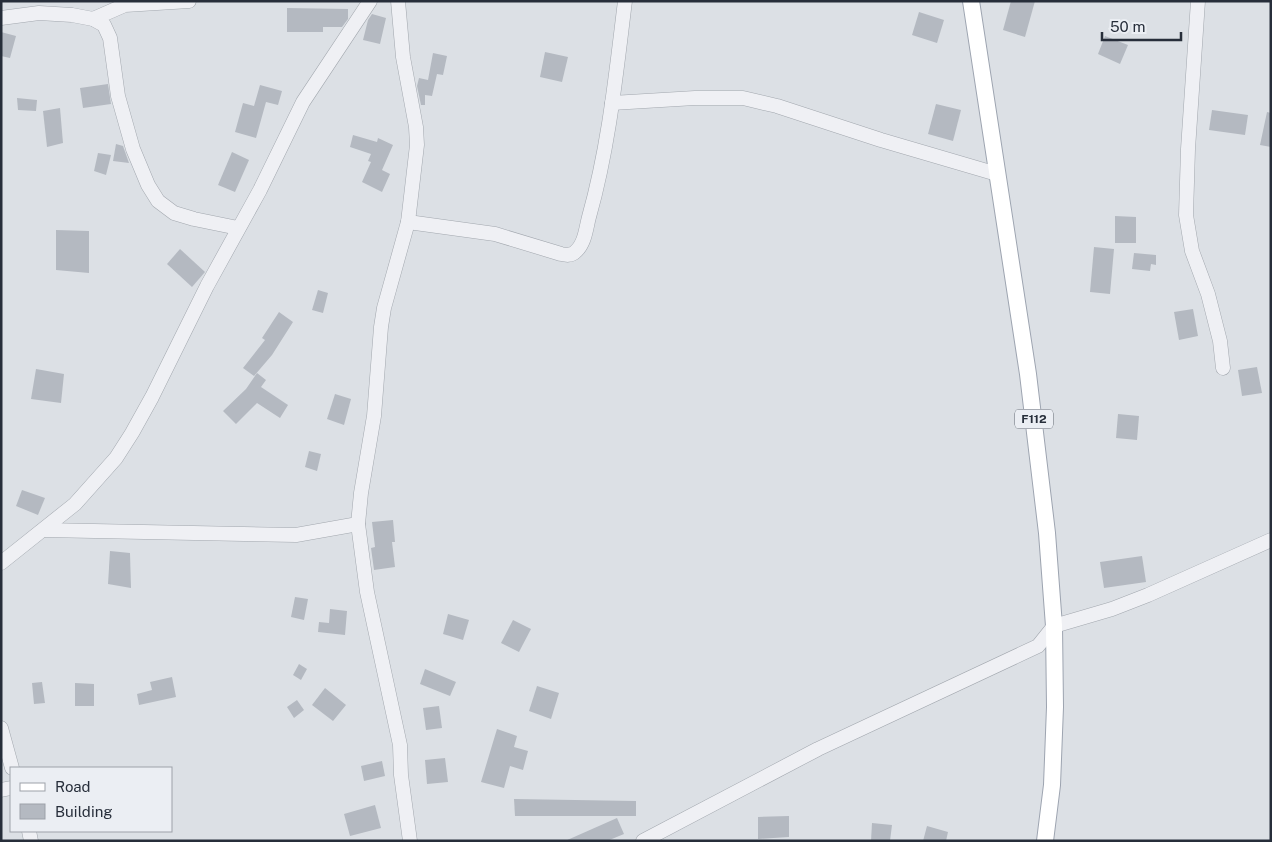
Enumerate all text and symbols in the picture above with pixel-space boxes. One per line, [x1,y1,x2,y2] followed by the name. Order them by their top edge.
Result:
[1102,10,1181,42] scale bar
[1110,18,1145,35] text: 50 m
[1015,409,1053,428] road number: F112
[10,767,172,832] legend
[55,778,91,795] text: Road
[55,803,113,820] text: Building

